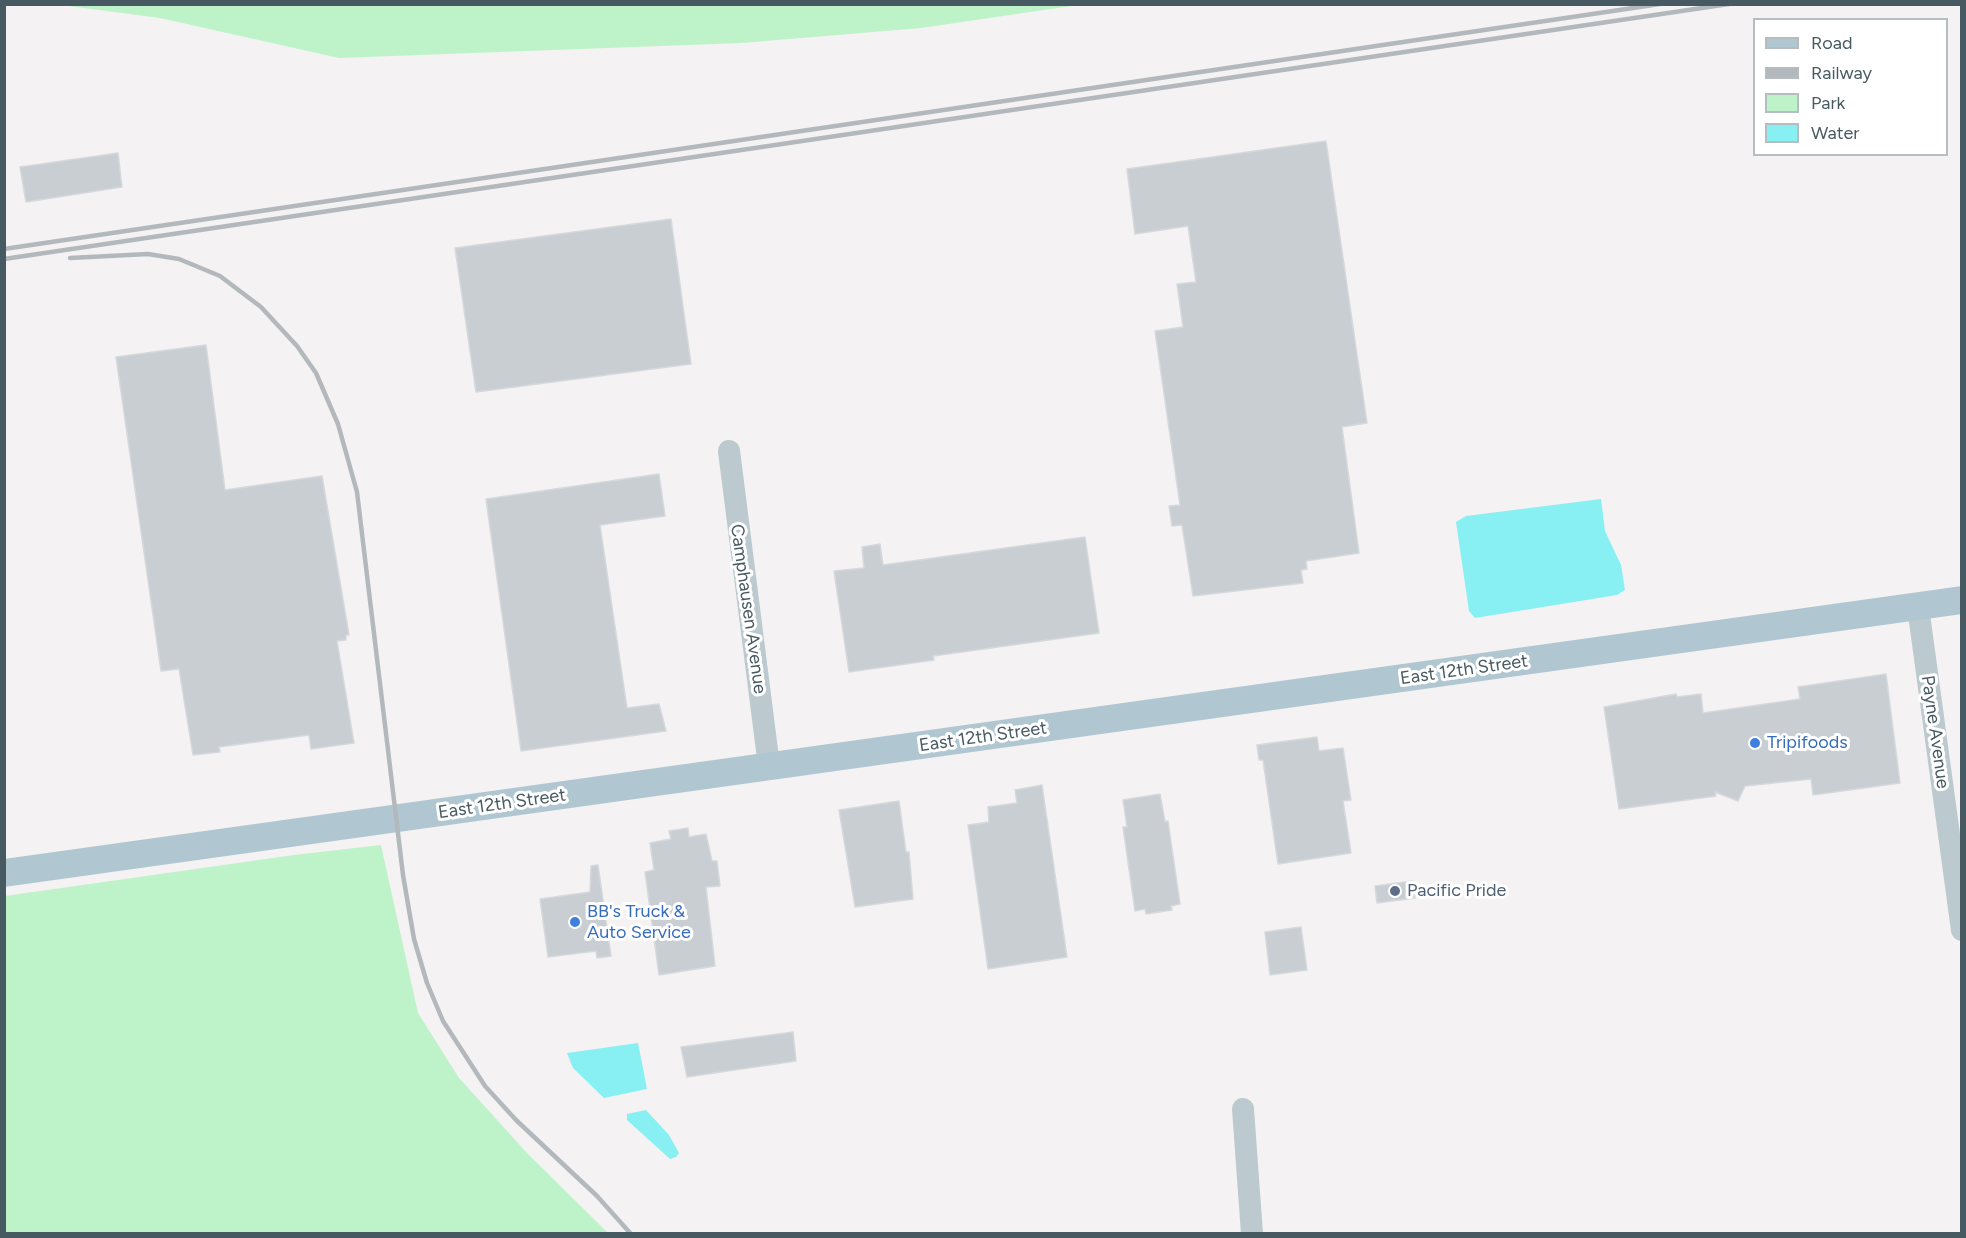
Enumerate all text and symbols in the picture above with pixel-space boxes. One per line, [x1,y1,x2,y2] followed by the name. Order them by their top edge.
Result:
[1753,18,1948,156] legend
[1811,32,1852,54] text: Road
[1811,62,1872,84] text: Railway
[1811,92,1845,114] text: Park
[1811,122,1859,144] text: Water
[725,523,771,695] street label: Camphausen Avenue
[1399,650,1529,690] street label: East 12th Street
[1916,674,1954,790] street label: Payne Avenue
[918,717,1048,757] street label: East 12th Street
[1767,732,1848,754] place label: Tripifoods
[1748,736,1762,750] marker: Tripifoods
[437,784,567,824] street label: East 12th Street
[1407,880,1506,902] place label: Pacific Pride
[1388,884,1402,898] marker: Pacific Pride
[587,901,691,944] place label: BB's Truck & Auto Service
[568,915,582,929] marker: BB's Truck & Auto Service

